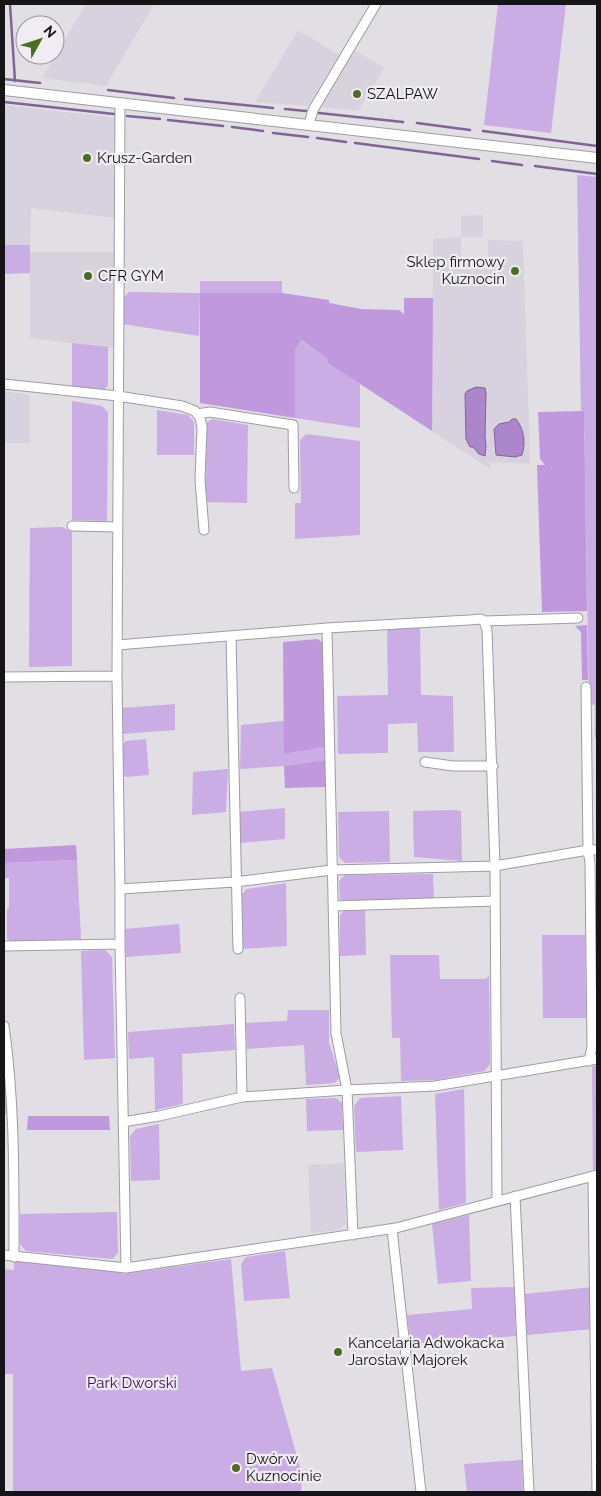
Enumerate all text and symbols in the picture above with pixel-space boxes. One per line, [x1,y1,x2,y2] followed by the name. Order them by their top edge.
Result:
[15,15,65,65] north arrow
[40,22,60,41] text: N
[367,85,438,103] place label: SZALPAW
[351,88,363,100] marker: SZALPAW
[97,149,192,167] place label: Krusz-Garden
[81,152,93,164] marker: Krusz-Garden
[406,253,505,288] place label: Sklep firmowy Kuznocin
[509,265,521,277] marker: Sklep firmowy Kuznocin
[98,267,164,285] place label: CFR GYM
[82,270,94,282] marker: CFR GYM
[348,1334,504,1369] place label: Kancelaria Adwokacka Jarosław Majorek
[332,1346,344,1358] marker: Kancelaria Adwokacka Jarosław Majorek
[87,1374,177,1392] park label: Park Dworski
[246,1450,322,1485] place label: Dwór w Kuznocinie
[230,1462,242,1474] marker: Dwór w Kuznocinie

